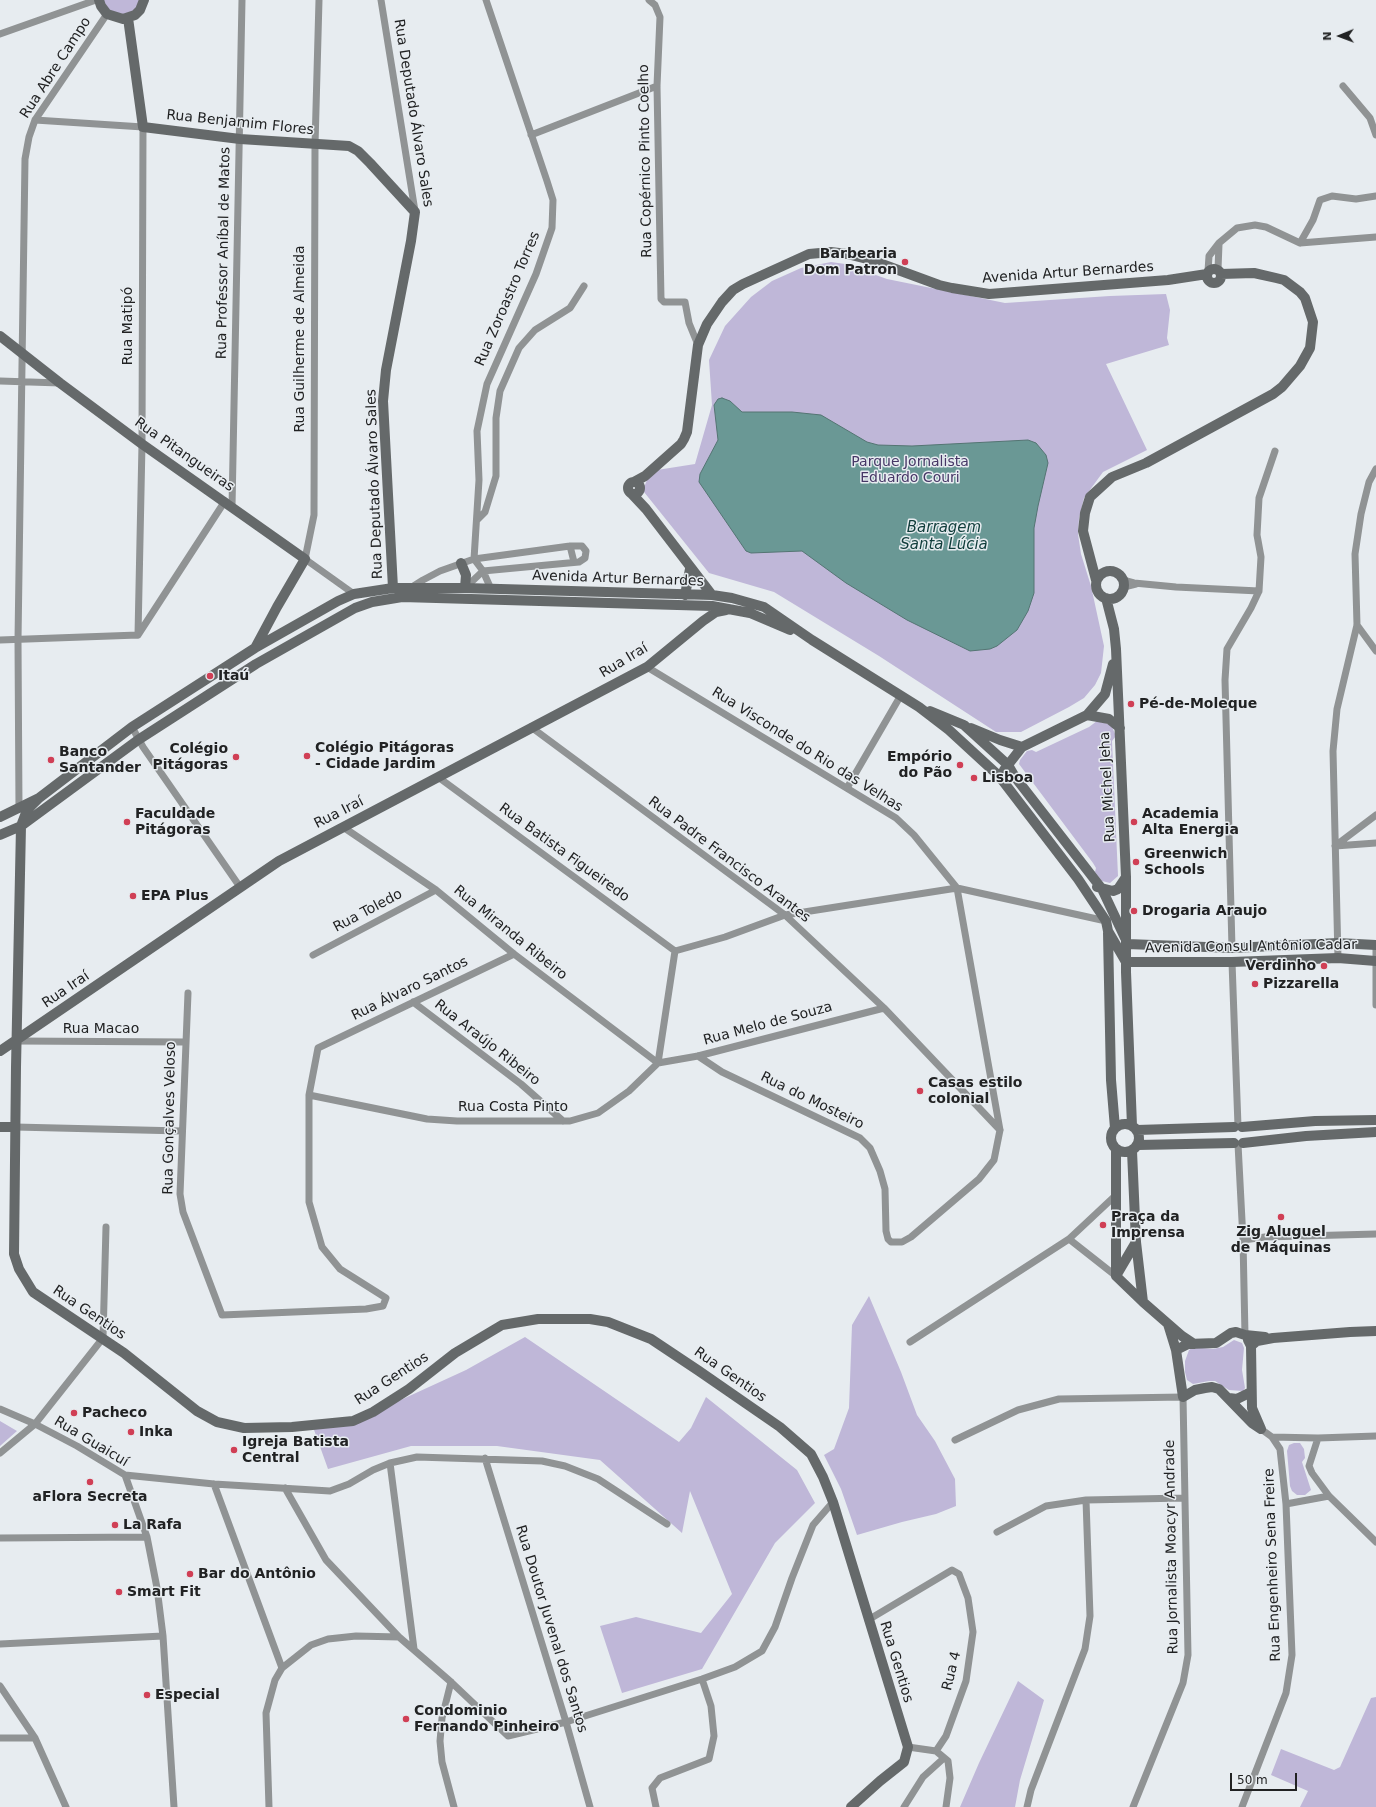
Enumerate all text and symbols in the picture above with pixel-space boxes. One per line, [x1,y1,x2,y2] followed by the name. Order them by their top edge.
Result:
[17,14,95,122] street label: Rua Abre Campo
[1320,16,1360,56] north arrow
[390,18,436,208] street label: Rua Deputado Álvaro Sales
[1321,31,1334,41] text: N
[636,64,656,258] street label: Rua Copérnico Pinto Coelho
[166,107,314,139] street label: Rua Benjamim Flores
[214,147,234,359] street label: Rua Professor Aníbal de Matos
[472,229,544,369] street label: Rua Zoroastro Torres
[292,245,308,433] street label: Rua Guilherme de Almeida
[804,246,897,278] place label: Barbearia Dom Patron
[900,257,910,267] marker: Barbearia Dom Patron
[982,259,1154,287] street label: Avenida Artur Bernardes
[120,287,136,365] street label: Rua Matipó
[363,389,387,579] street label: Rua Deputado Álvaro Sales
[131,414,237,496] street label: Rua Pitangueiras
[851,454,969,486] park label: Parque Jornalista Eduardo Couri
[900,519,988,554] water label: Barragem Santa Lúcia
[532,568,704,590] street label: Avenida Artur Bernardes
[597,640,651,682] street label: Rua Iraí
[218,668,249,684] place label: Itaú
[205,671,215,681] marker: Itaú
[708,684,906,816] street label: Rua Visconde do Rio das Velhas
[1139,696,1257,712] place label: Pé-de-Moleque
[1126,699,1136,709] marker: Pé-de-Moleque
[1097,731,1119,843] street label: Rua Michel Jeha
[315,740,454,772] place label: Colégio Pitágoras - Cidade Jardim
[152,741,228,774] place label: Colégio Pitágoras
[59,744,141,776] place label: Banco Santander
[887,749,952,782] place label: Empório do Pão
[302,751,312,761] marker: Colégio Pitágoras - Cidade Jardim
[231,752,241,762] marker: Colégio Pitágoras
[46,755,56,765] marker: Banco Santander
[955,760,965,770] marker: Empório do Pão
[982,770,1033,786] place label: Lisboa
[969,773,979,783] marker: Lisboa
[311,793,367,833] street label: Rua Iraí
[645,793,813,927] street label: Rua Padre Francisco Arantes
[496,800,632,906] street label: Rua Batista Figueiredo
[135,806,215,838] place label: Faculdade Pitágoras
[1142,806,1239,838] place label: Academia Alta Energia
[122,817,132,827] marker: Faculdade Pitágoras
[1129,817,1139,827] marker: Academia Alta Energia
[1144,846,1227,878] place label: Greenwich Schools
[1131,857,1141,867] marker: Greenwich Schools
[450,882,570,984] street label: Rua Miranda Ribeiro
[331,886,405,936] street label: Rua Toledo
[141,888,209,904] place label: EPA Plus
[128,891,138,901] marker: EPA Plus
[1142,903,1267,919] place label: Drogaria Araujo
[1129,906,1139,916] marker: Drogaria Araujo
[1145,937,1357,957] street label: Avenida Consul Antônio Cadar
[349,954,471,1024] street label: Rua Álvaro Santos
[1245,958,1316,974] place label: Verdinho
[1319,961,1329,971] marker: Verdinho
[39,968,93,1012] street label: Rua Iraí
[1263,976,1339,992] place label: Pizzarella
[1250,979,1260,989] marker: Pizzarella
[431,996,543,1090] street label: Rua Araújo Ribeiro
[702,999,834,1049] street label: Rua Melo de Souza
[63,1021,139,1037] street label: Rua Macao
[160,1041,180,1195] street label: Rua Gonçalves Veloso
[758,1069,866,1133] street label: Rua do Mosteiro
[928,1075,1022,1108] place label: Casas estilo colonial
[915,1086,925,1096] marker: Casas estilo colonial
[458,1099,568,1115] street label: Rua Costa Pinto
[1111,1209,1185,1242] place label: Praça da Imprensa
[1276,1212,1286,1222] marker: Zig Aluguel de Máquinas
[1098,1220,1108,1230] marker: Praça da Imprensa
[1231,1224,1331,1256] place label: Zig Aluguel de Máquinas
[49,1282,129,1344] street label: Rua Gentios
[691,1344,769,1406] street label: Rua Gentios
[352,1349,432,1409] street label: Rua Gentios
[82,1405,147,1421] place label: Pacheco
[69,1408,79,1418] marker: Pacheco
[51,1413,131,1471] street label: Rua Guaicuí
[139,1424,173,1440] place label: Inka
[126,1427,136,1437] marker: Inka
[242,1434,349,1466] place label: Igreja Batista Central
[1162,1439,1182,1655] street label: Rua Jornalista Moacyr Andrade
[229,1445,239,1455] marker: Igreja Batista Central
[1261,1468,1285,1662] street label: Rua Engenheiro Sena Freire
[85,1477,95,1487] marker: aFlora Secreta
[32,1489,148,1505] place label: aFlora Secreta
[123,1517,182,1533] place label: La Rafa
[110,1520,120,1530] marker: La Rafa
[511,1523,591,1735] street label: Rua Doutor Juvenal dos Santos
[198,1566,316,1582] place label: Bar do Antônio
[185,1569,195,1579] marker: Bar do Antônio
[127,1584,201,1600] place label: Smart Fit
[114,1587,124,1597] marker: Smart Fit
[876,1619,916,1705] street label: Rua Gentios
[939,1650,965,1692] street label: Rua 4
[155,1687,220,1703] place label: Especial
[142,1690,152,1700] marker: Especial
[414,1703,559,1736] place label: Condominio Fernando Pinheiro
[401,1714,411,1724] marker: Condominio Fernando Pinheiro
[1232,1765,1299,1791] scale bar
[1237,1773,1268,1787] text: 50 m

